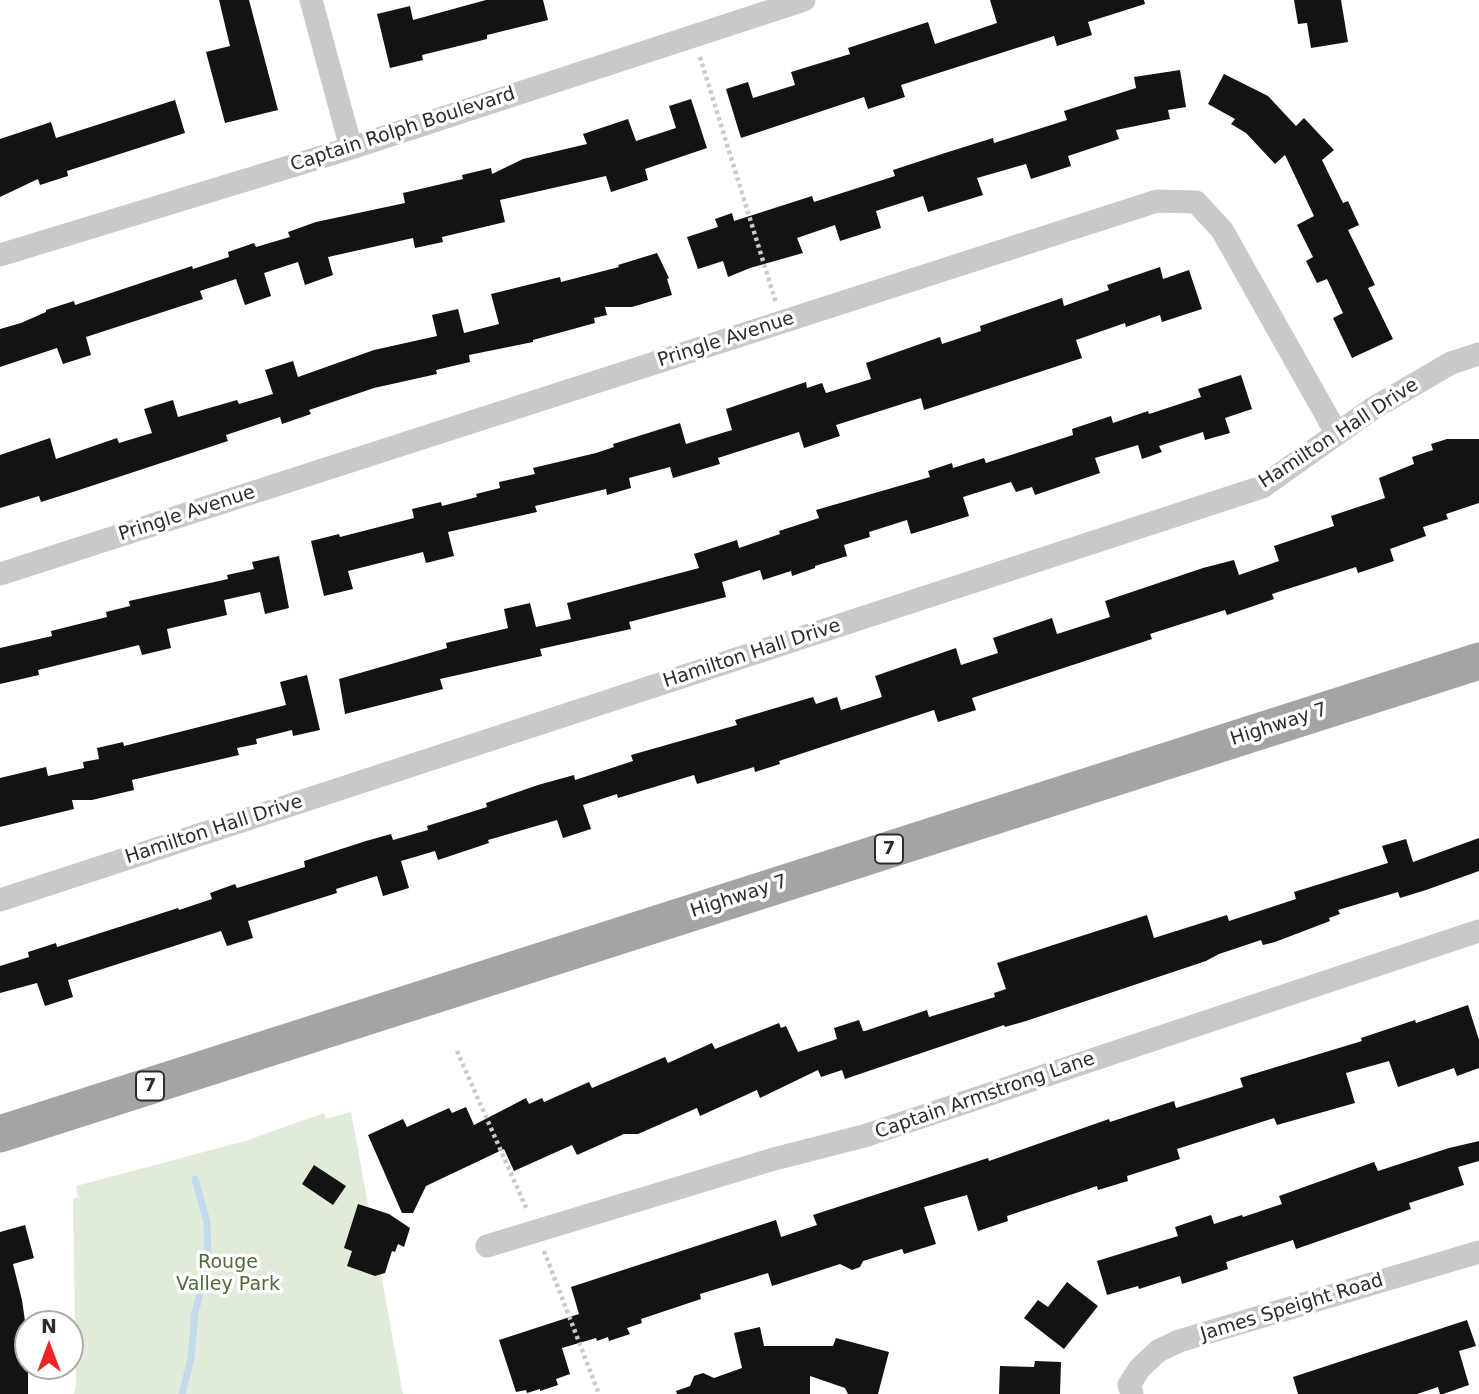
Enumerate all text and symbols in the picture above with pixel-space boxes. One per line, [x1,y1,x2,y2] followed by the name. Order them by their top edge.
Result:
[288,83,518,177] street label: Captain Rolph Boulevard
[655,307,797,373] street label: Pringle Avenue
[1255,374,1423,494] street label: Hamilton Hall Drive
[116,481,258,547] street label: Pringle Avenue
[660,615,844,693] street label: Hamilton Hall Drive
[1228,699,1330,751] street label: Highway 7
[122,791,306,869] street label: Hamilton Hall Drive
[875,834,903,864] road number: 7
[688,871,790,923] street label: Highway 7
[872,1048,1098,1144] street label: Captain Armstrong Lane
[136,1072,164,1100] road number: 7
[176,1252,280,1296] park label: Rouge Valley Park
[1198,1269,1386,1347] street label: James Speight Road
[14,1310,84,1380] north arrow
[41,1315,57,1337] text: N

